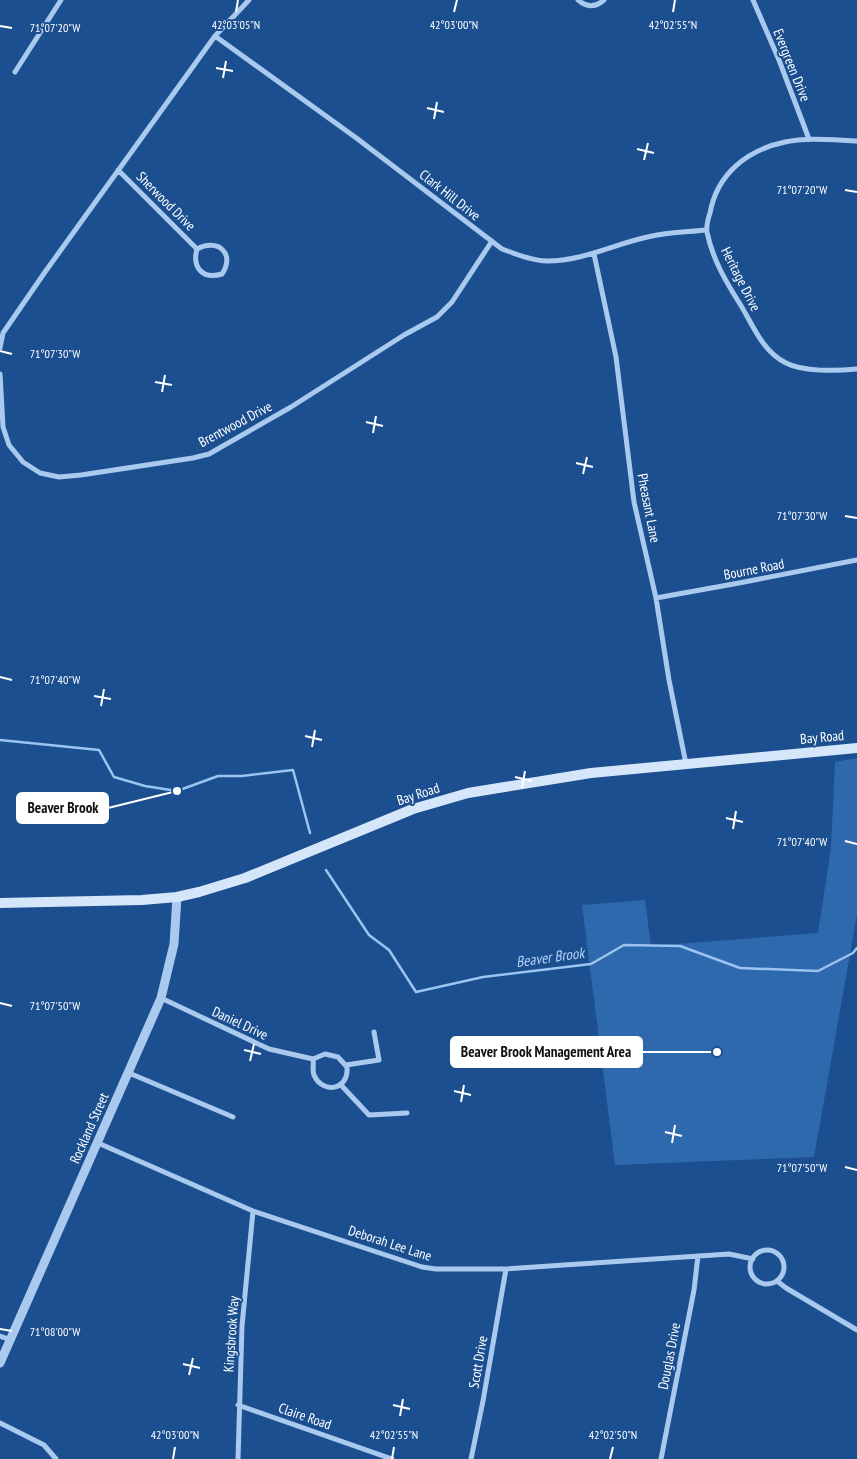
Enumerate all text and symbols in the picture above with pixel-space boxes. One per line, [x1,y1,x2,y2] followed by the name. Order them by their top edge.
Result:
[212,17,260,32] text: 42°03'05"N
[430,17,478,32] text: 42°03'00"N
[649,17,697,32] text: 42°02'55"N
[30,20,80,35] text: 71°07'20"W
[769,26,815,104] street label: Evergreen Drive
[416,166,484,225] street label: Clark Hill Drive
[133,168,200,235] street label: Sherwood Drive
[777,182,827,197] text: 71°07'20"W
[717,244,765,314] street label: Heritage Drive
[30,346,80,361] text: 71°07'30"W
[195,397,275,451] street label: Brentwood Drive
[633,472,665,544] street label: Pheasant Lane
[777,508,827,523] text: 71°07'30"W
[722,554,786,584] street label: Bourne Road
[30,672,80,687] text: 71°07'40"W
[799,726,845,748] street label: Bay Road
[394,779,442,809] street label: Bay Road
[17,793,108,823] callout: Beaver Brook
[27,798,99,817] text: Beaver Brook
[777,834,827,849] text: 71°07'40"W
[515,943,587,971] water label: Beaver Brook
[30,998,80,1013] text: 71°07'50"W
[209,1002,271,1044] street label: Daniel Drive
[451,1037,642,1067] callout: Beaver Brook Management Area
[461,1042,631,1061] text: Beaver Brook Management Area
[65,1090,113,1166] street label: Rockland Street
[777,1160,827,1175] text: 71°07'50"W
[346,1221,434,1265] street label: Deborah Lee Lane
[219,1294,243,1373] street label: Kingsbrook Way
[654,1321,684,1391] street label: Douglas Drive
[30,1324,80,1339] text: 71°08'00"W
[465,1334,491,1390] street label: Scott Drive
[276,1399,334,1433] street label: Claire Road
[151,1427,199,1442] text: 42°03'00"N
[370,1427,418,1442] text: 42°02'55"N
[589,1427,637,1442] text: 42°02'50"N

